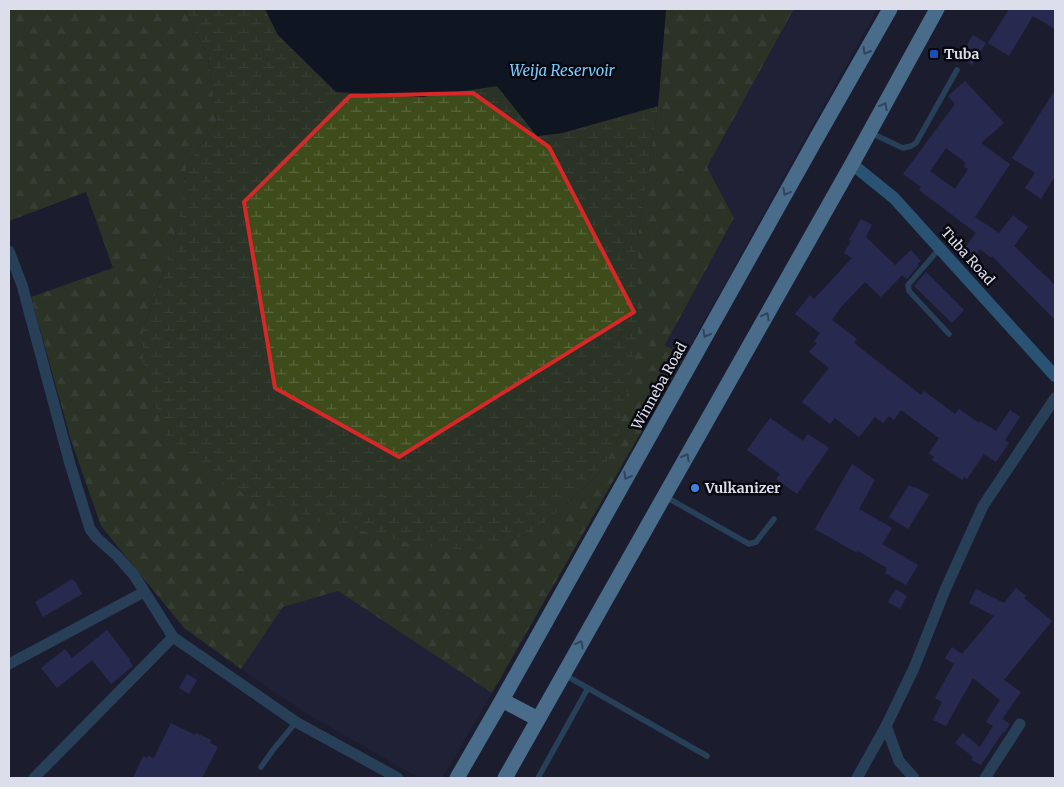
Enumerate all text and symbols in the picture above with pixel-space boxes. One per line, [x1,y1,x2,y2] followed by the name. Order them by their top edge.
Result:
[944,45,979,63] place label: Tuba
[862,46,872,55] one-way arrow
[928,48,940,60] marker: Tuba
[509,61,616,80] water label: Weija Reservoir
[877,102,887,111] one-way arrow
[782,187,792,196] one-way arrow
[937,223,999,289] street label: Tuba Road
[760,312,770,321] one-way arrow
[703,329,713,338] one-way arrow
[627,338,691,434] street label: Winneba Road
[680,454,690,463] one-way arrow
[623,471,633,480] one-way arrow
[704,479,781,497] place label: Vulkanizer
[689,482,701,494] marker: Vulkanizer
[574,641,584,650] one-way arrow

